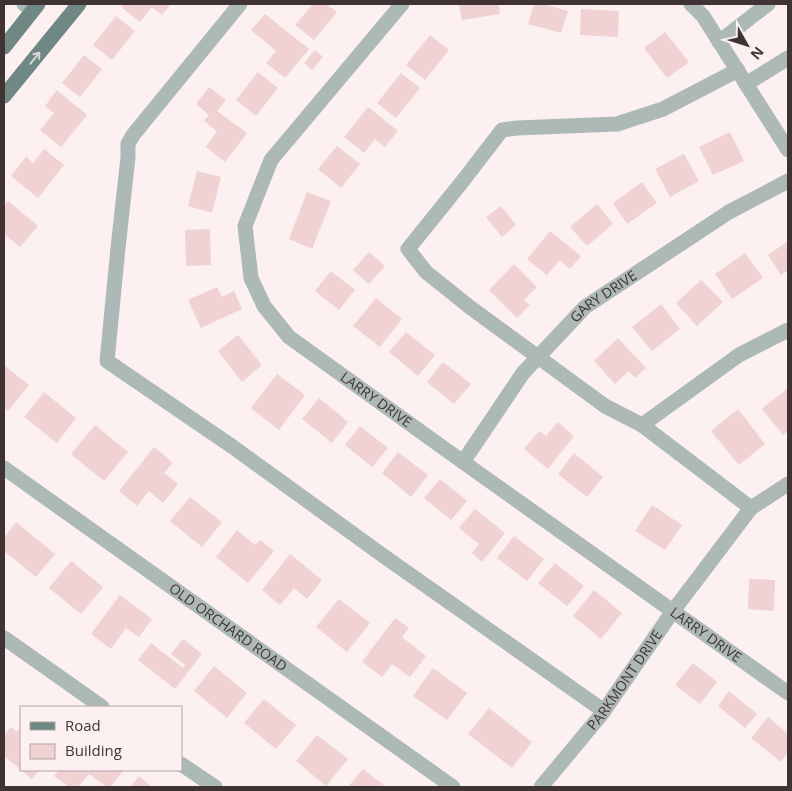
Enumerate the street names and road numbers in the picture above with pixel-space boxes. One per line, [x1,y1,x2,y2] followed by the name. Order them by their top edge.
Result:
[565,266,640,326] street label: GARY DRIVE
[337,367,416,431] street label: LARRY DRIVE
[166,578,291,675] street label: OLD ORCHARD ROAD
[667,602,746,666] street label: LARRY DRIVE
[582,626,666,734] street label: PARKMONT DRIVE

